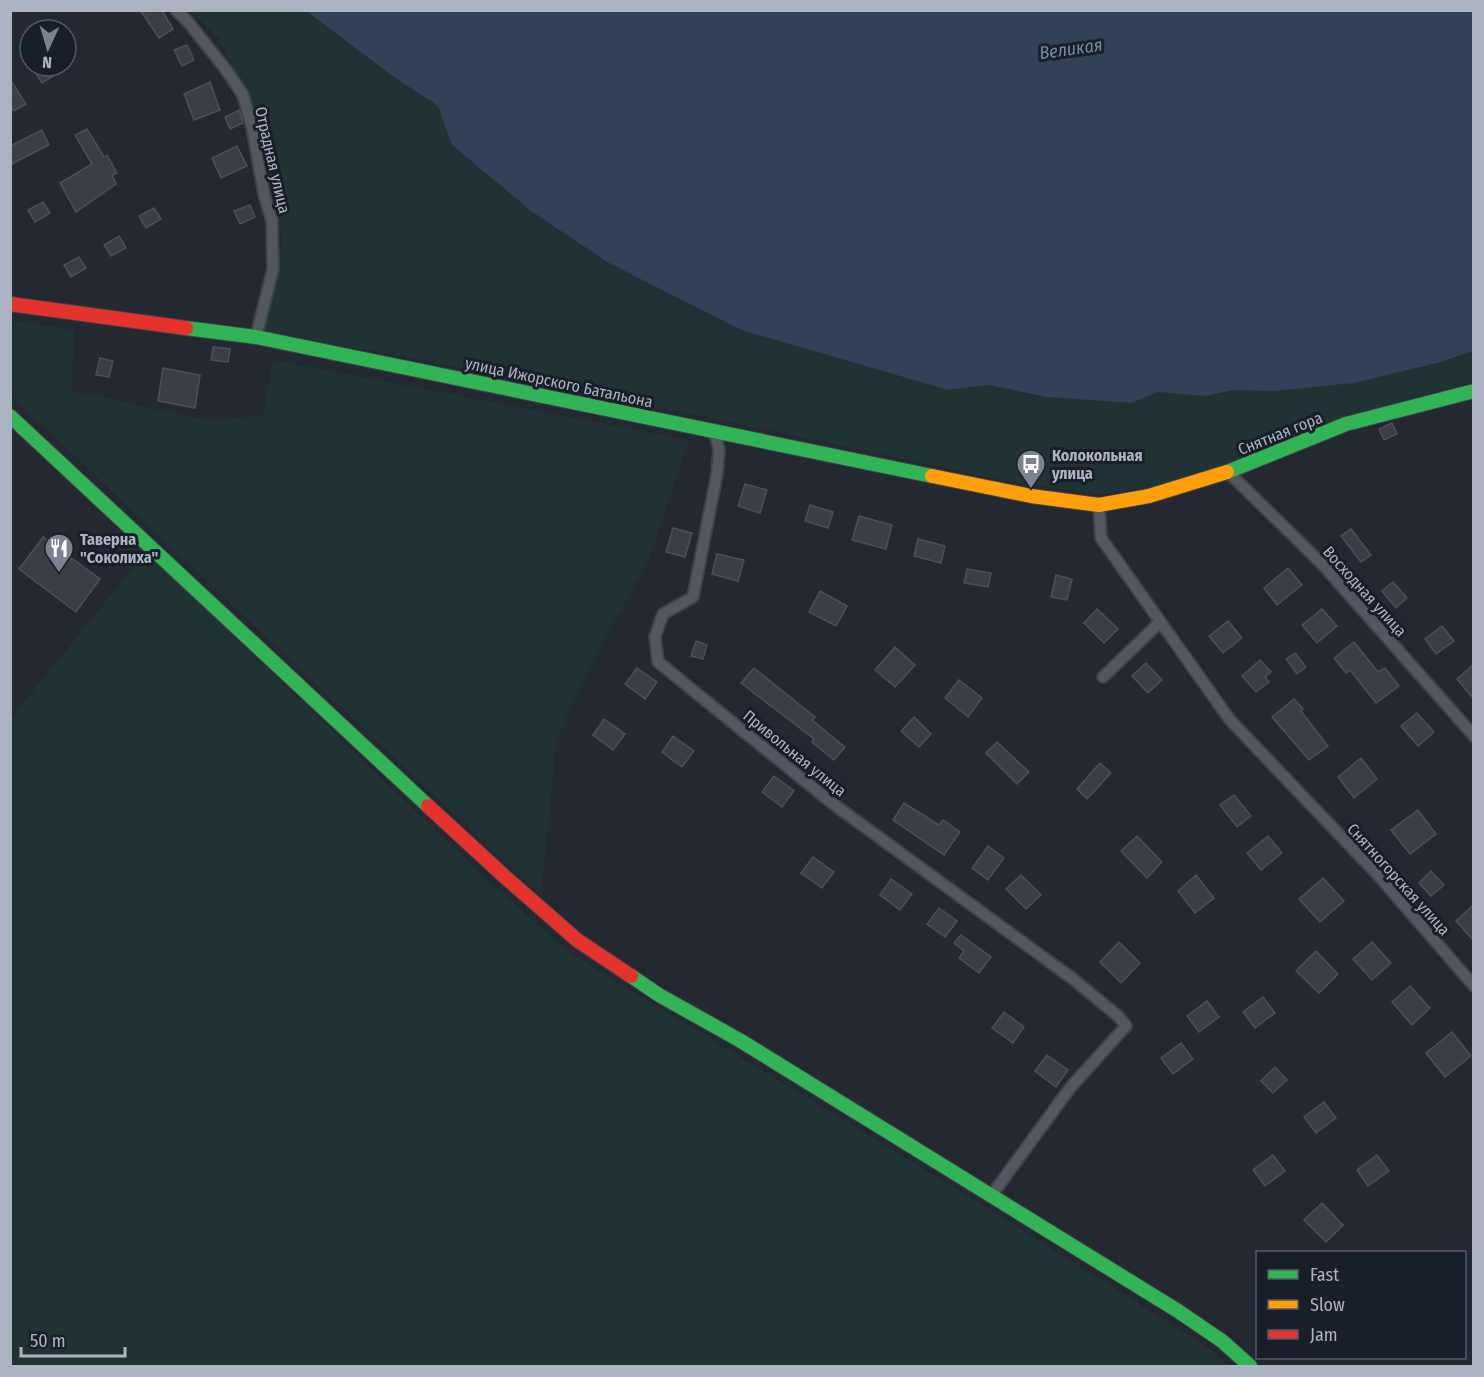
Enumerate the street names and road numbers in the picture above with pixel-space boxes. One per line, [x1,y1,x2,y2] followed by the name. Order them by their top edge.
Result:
[251,105,294,215] street label: Отрадная улица
[463,353,655,412] street label: улица Ижорского Батальона
[1235,408,1325,459] street label: Снятная гора
[1319,542,1410,641] street label: Восходная улица
[739,706,850,801] street label: Привольная улица
[1343,819,1454,939] street label: Снятногорская улица

